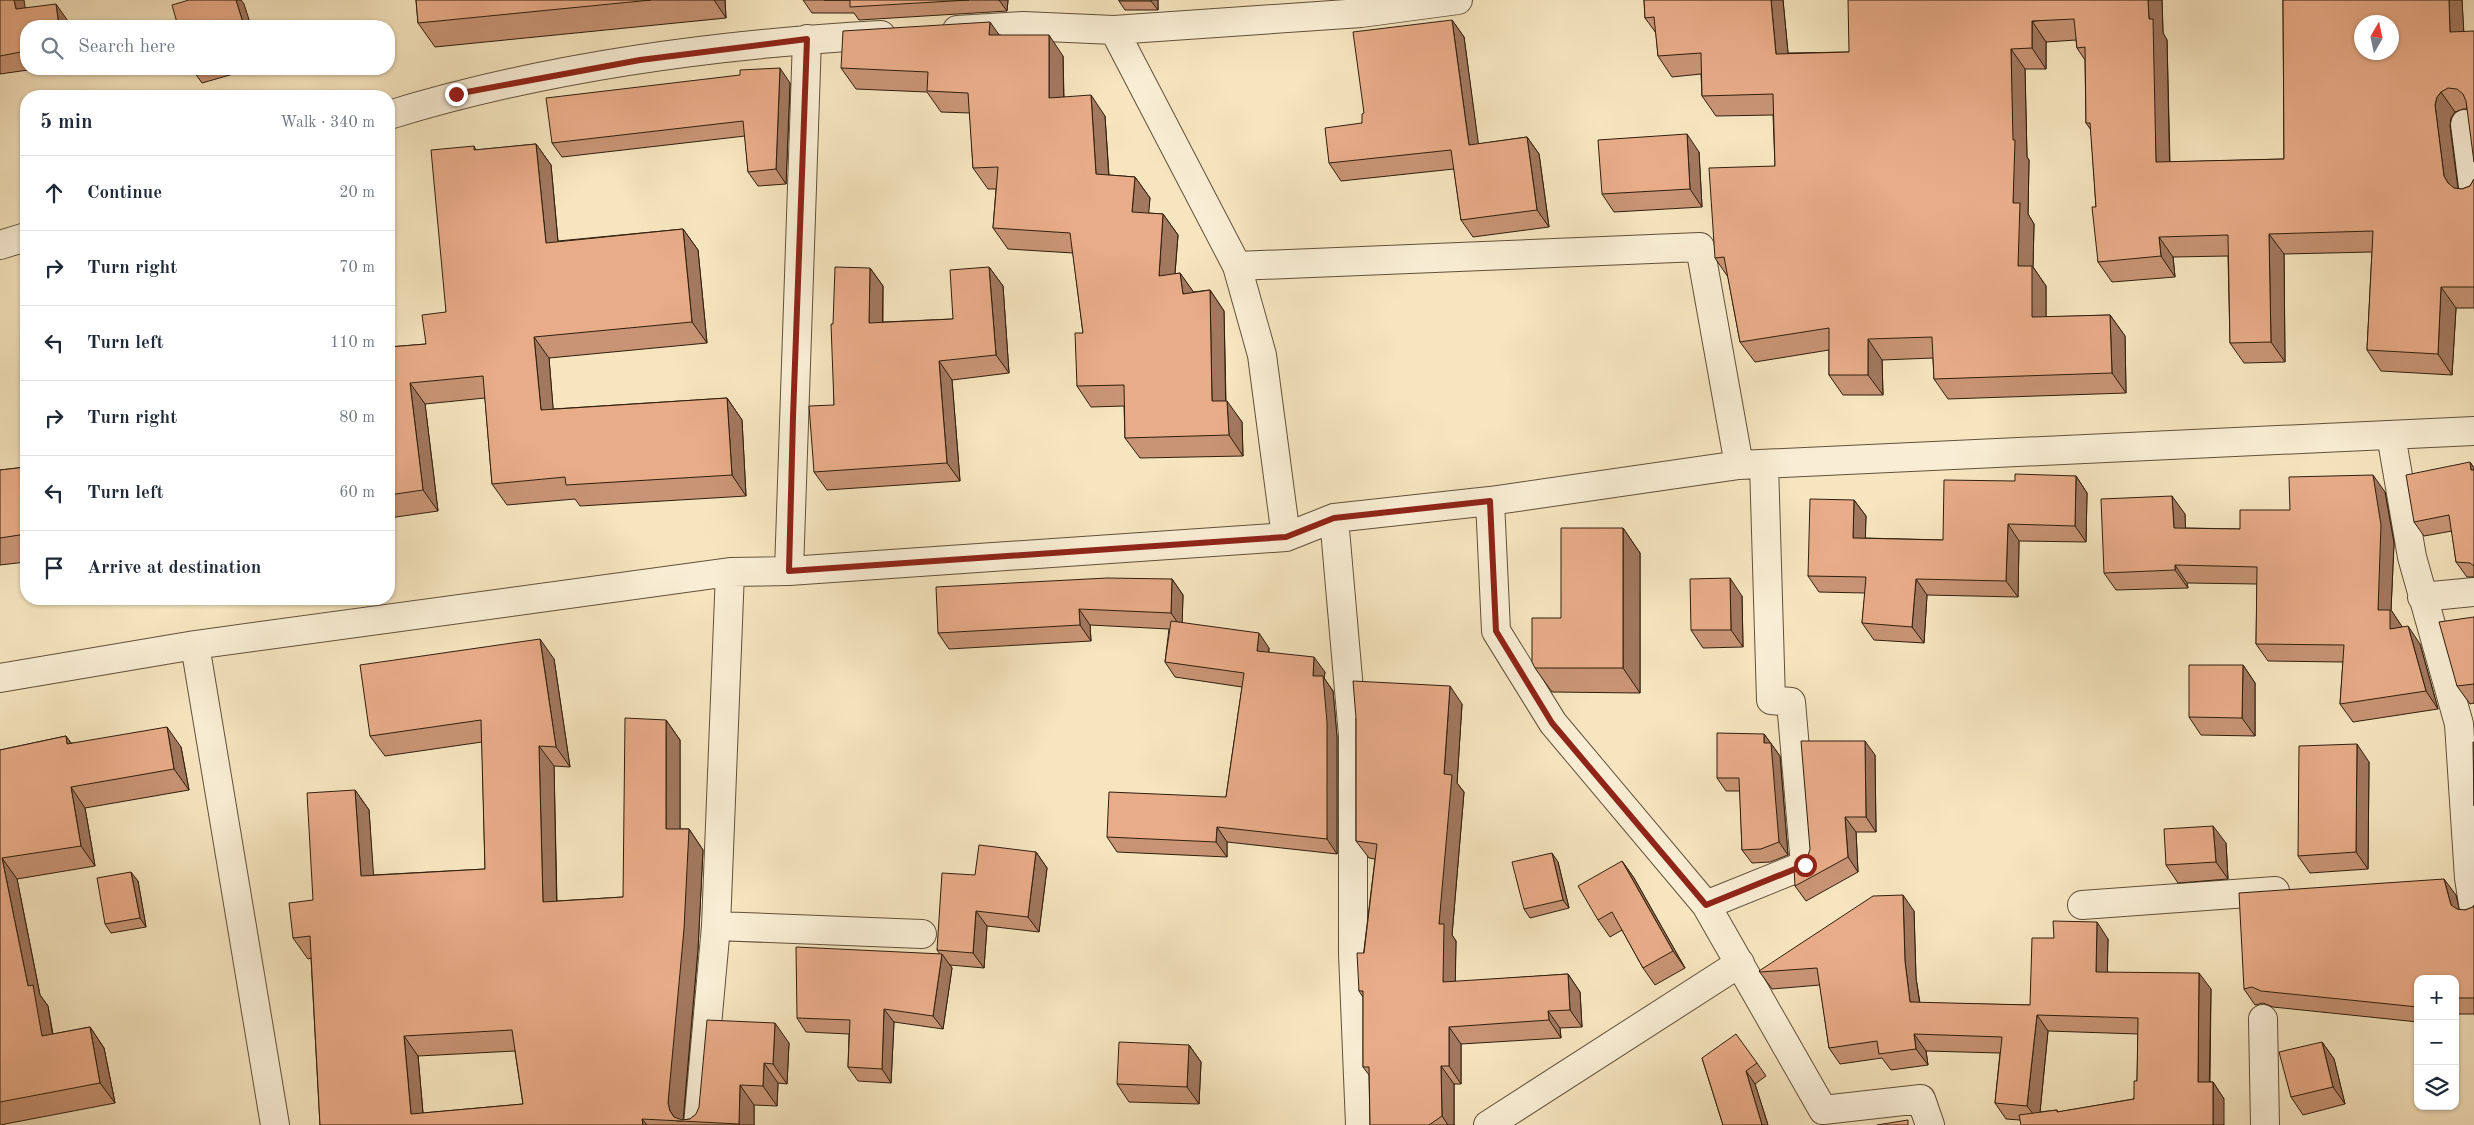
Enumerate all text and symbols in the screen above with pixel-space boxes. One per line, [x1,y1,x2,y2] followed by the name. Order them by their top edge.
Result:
[2354,15,2399,60] north arrow
[20,20,395,75] search box
[38,34,66,62] icon: search
[78,38,175,57] text: Search here
[445,83,468,106] route end
[40,112,93,133] text: 5 min
[280,115,375,131] text: Walk · 340 m
[40,179,68,207] icon: ahead
[87,184,162,203] text: Continue
[339,185,375,201] text: 20 m
[40,254,68,282] icon: right
[87,259,177,278] text: Turn right
[339,260,375,276] text: 70 m
[40,329,68,357] icon: left
[87,334,164,353] text: Turn left
[330,335,375,351] text: 110 m
[40,404,68,432] icon: right
[87,409,177,428] text: Turn right
[339,410,375,426] text: 80 m
[40,479,68,507] icon: left
[87,484,164,503] text: Turn left
[339,485,375,501] text: 60 m
[40,554,68,582] icon: arrive
[87,559,261,578] text: Arrive at destination
[1794,854,1817,877] route start
[2414,975,2459,1110] map controls
[2414,975,2459,1020] button: +
[2414,1020,2459,1065] button: −
[2414,1065,2459,1110] button: layers

